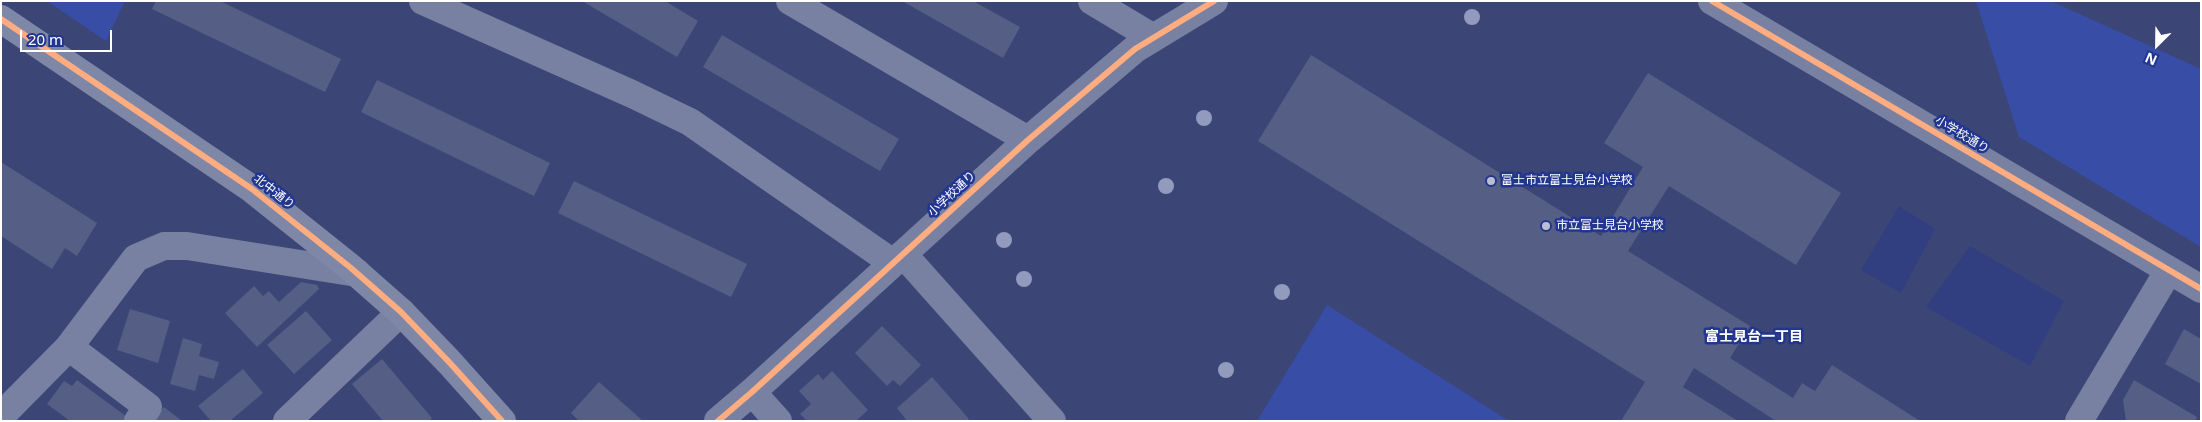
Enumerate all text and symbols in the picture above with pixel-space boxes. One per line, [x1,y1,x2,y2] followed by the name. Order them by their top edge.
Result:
[22,20,115,52] scale bar
[2132,20,2182,70] north arrow
[28,29,63,49] text: 20 m
[2142,48,2160,70] text: N
[1933,113,1991,157] street label: 小学校通り
[925,168,979,220] street label: 小学校通り
[251,172,297,212] street label: 北中通り
[1501,174,1633,188] place label: 富士市立富士見台小学校
[1485,175,1497,187] marker: 富士市立富士見台小学校
[1556,219,1664,233] place label: 市立富士見台小学校
[1540,220,1552,232] marker: 市立富士見台小学校
[1705,329,1803,345] district label: 富士見台一丁目

